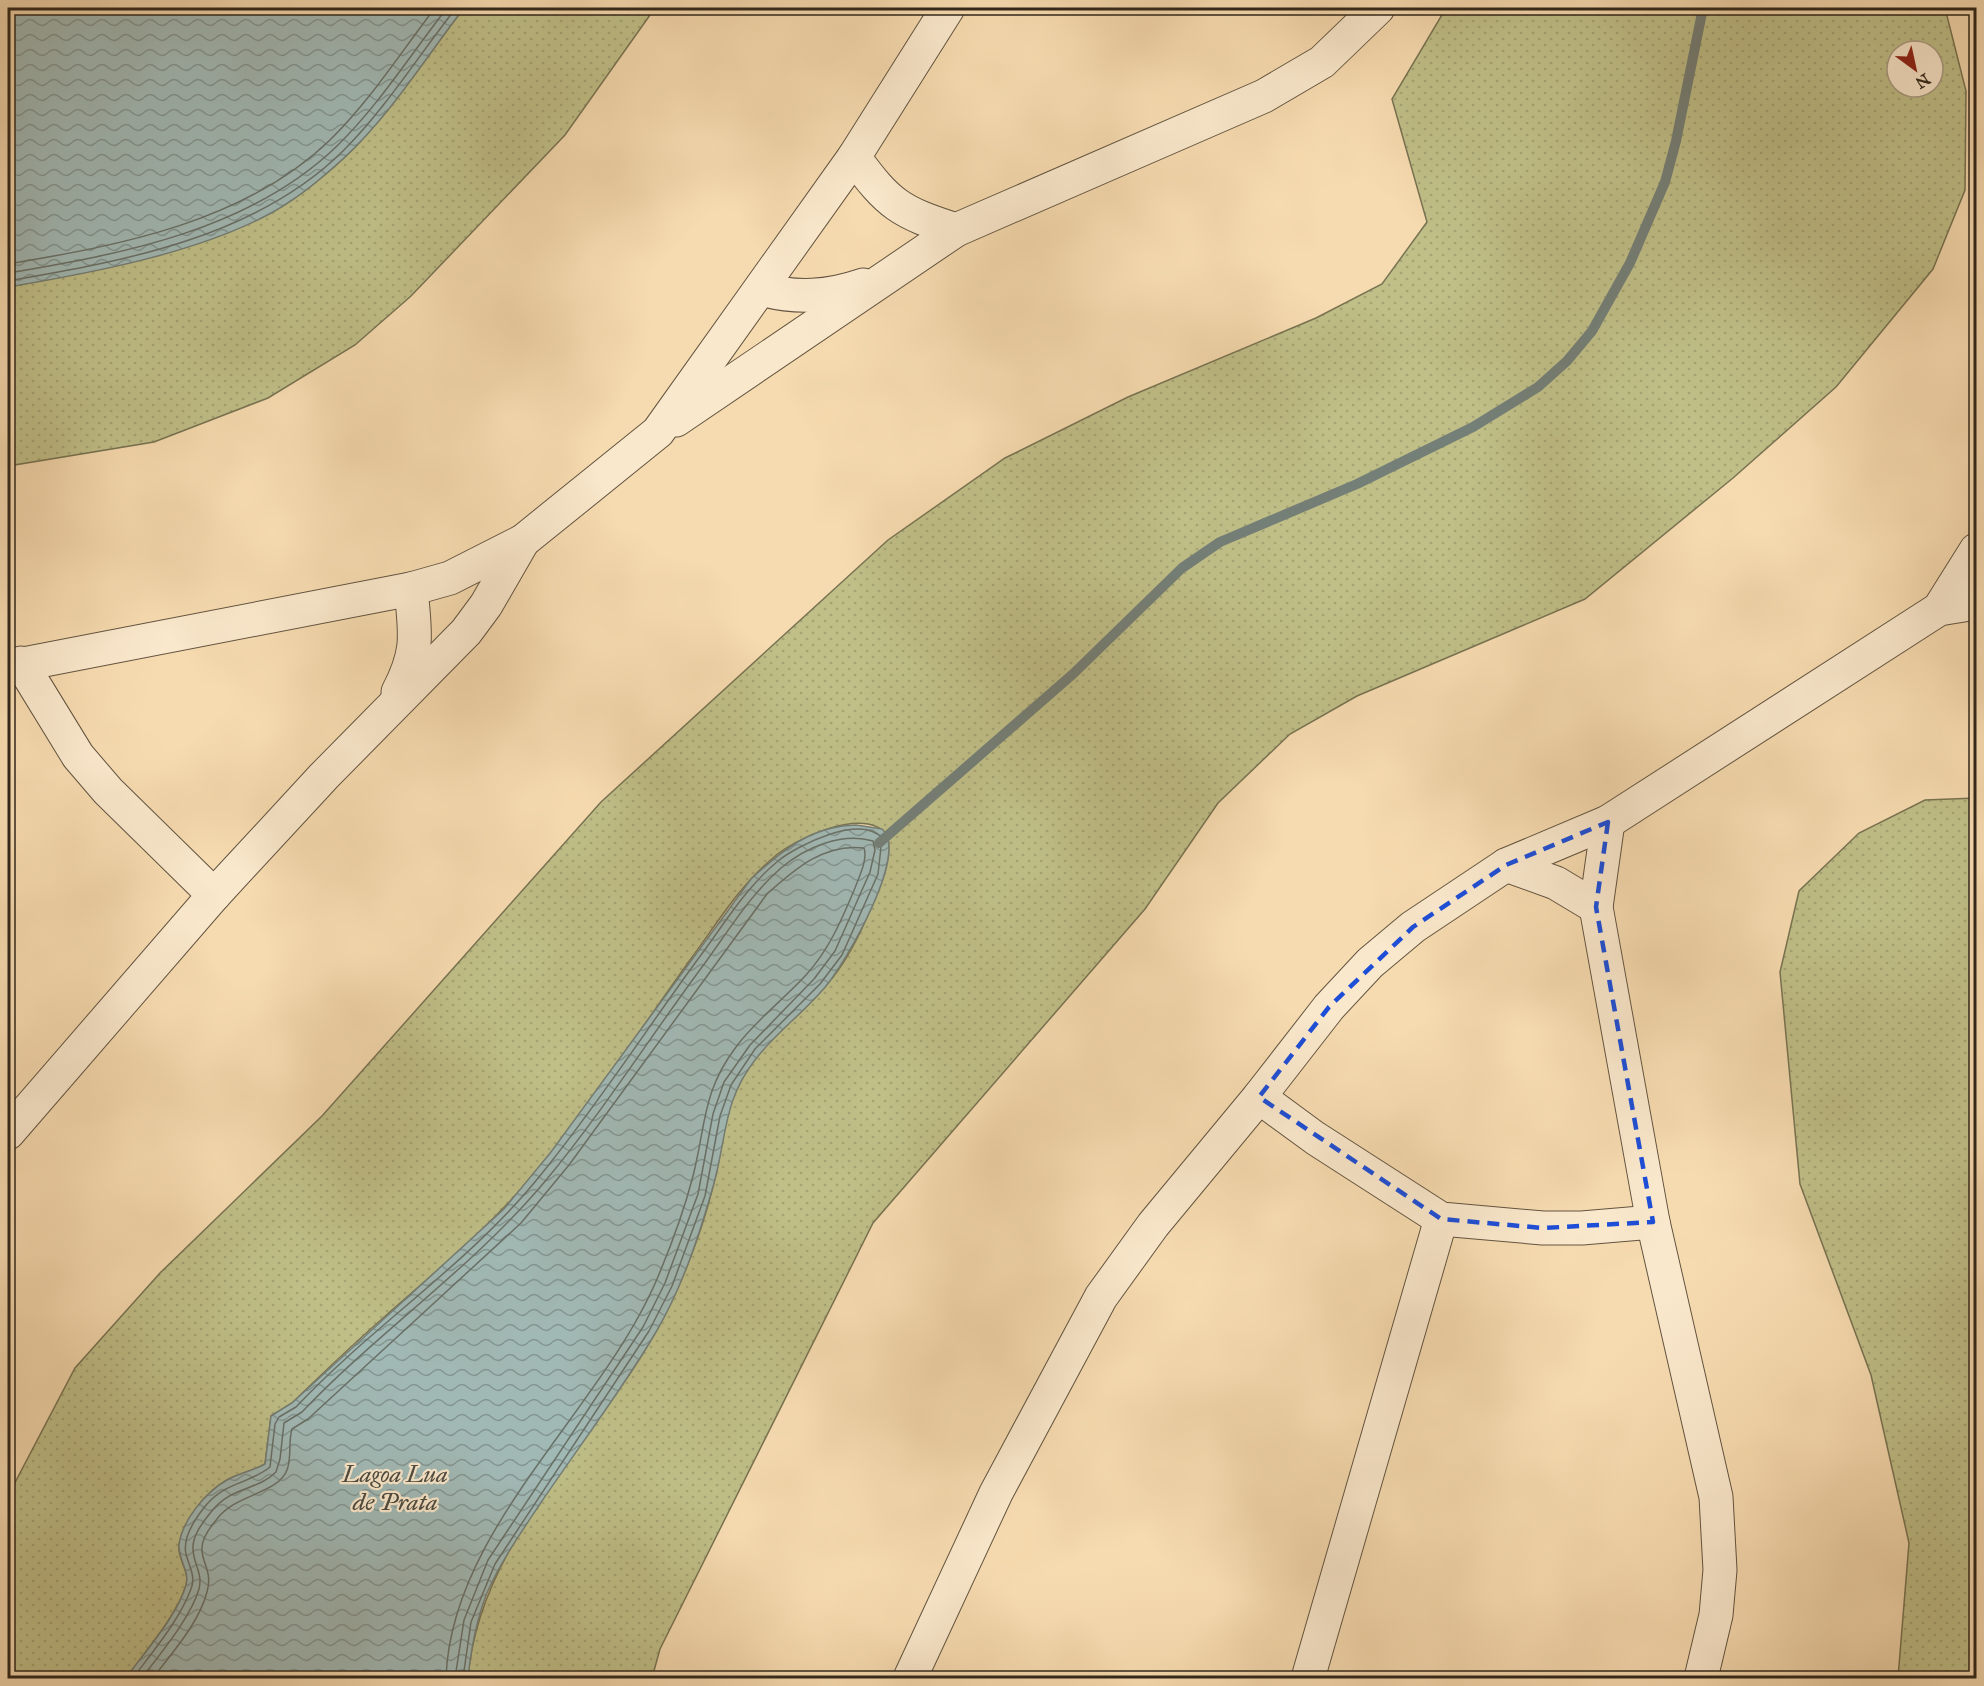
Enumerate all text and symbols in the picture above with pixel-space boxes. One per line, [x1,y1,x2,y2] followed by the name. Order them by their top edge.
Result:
[1885,39,1945,99] north arrow
[1912,69,1934,93] text: N
[341,1459,448,1517] water label: Lagoa Lua de Prata

